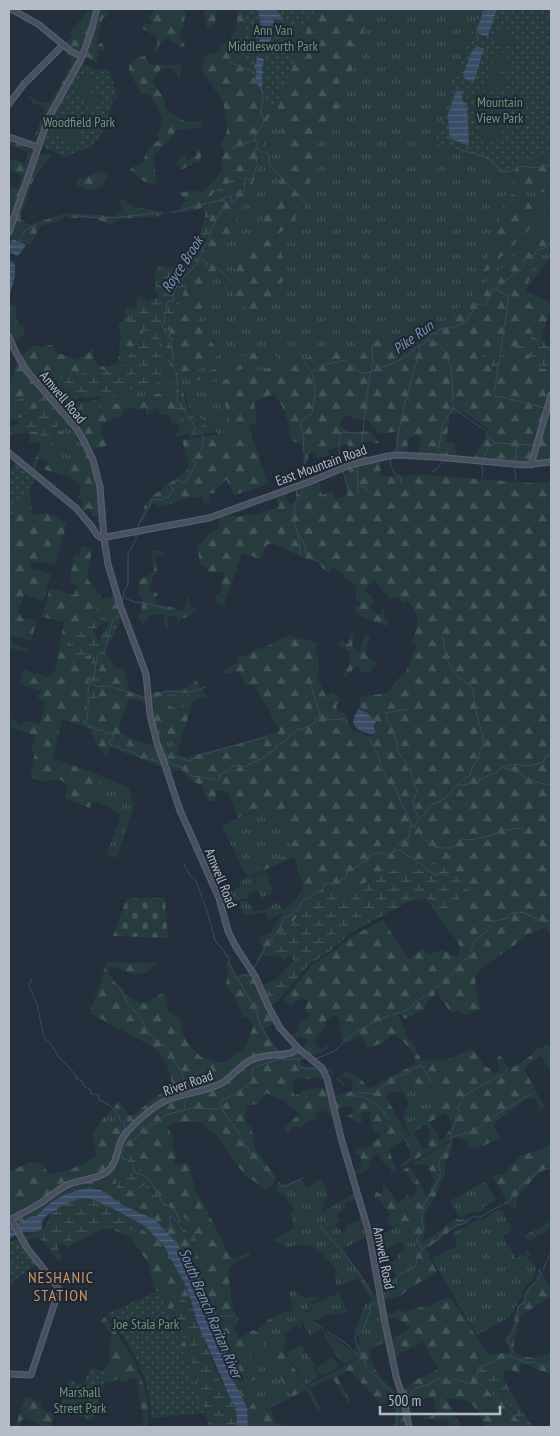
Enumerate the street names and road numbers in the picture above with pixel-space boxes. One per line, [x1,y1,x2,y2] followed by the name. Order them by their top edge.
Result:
[36,367,90,427] street label: Amwell Road
[273,440,369,490] street label: East Mountain Road
[201,845,241,911] street label: Amwell Road
[161,1066,215,1100] street label: River Road
[369,1225,399,1291] street label: Amwell Road

